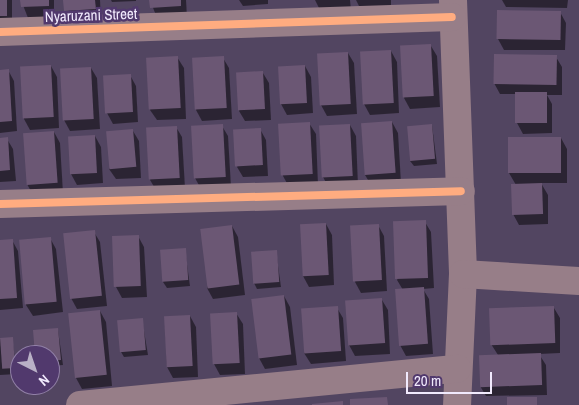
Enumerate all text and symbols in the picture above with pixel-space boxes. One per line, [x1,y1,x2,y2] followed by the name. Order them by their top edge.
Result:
[45,4,137,26] street label: Nyaruzani Street
[10,345,60,395] north arrow
[409,362,495,394] scale bar
[414,370,441,391] text: 20 m
[35,371,53,390] text: N

